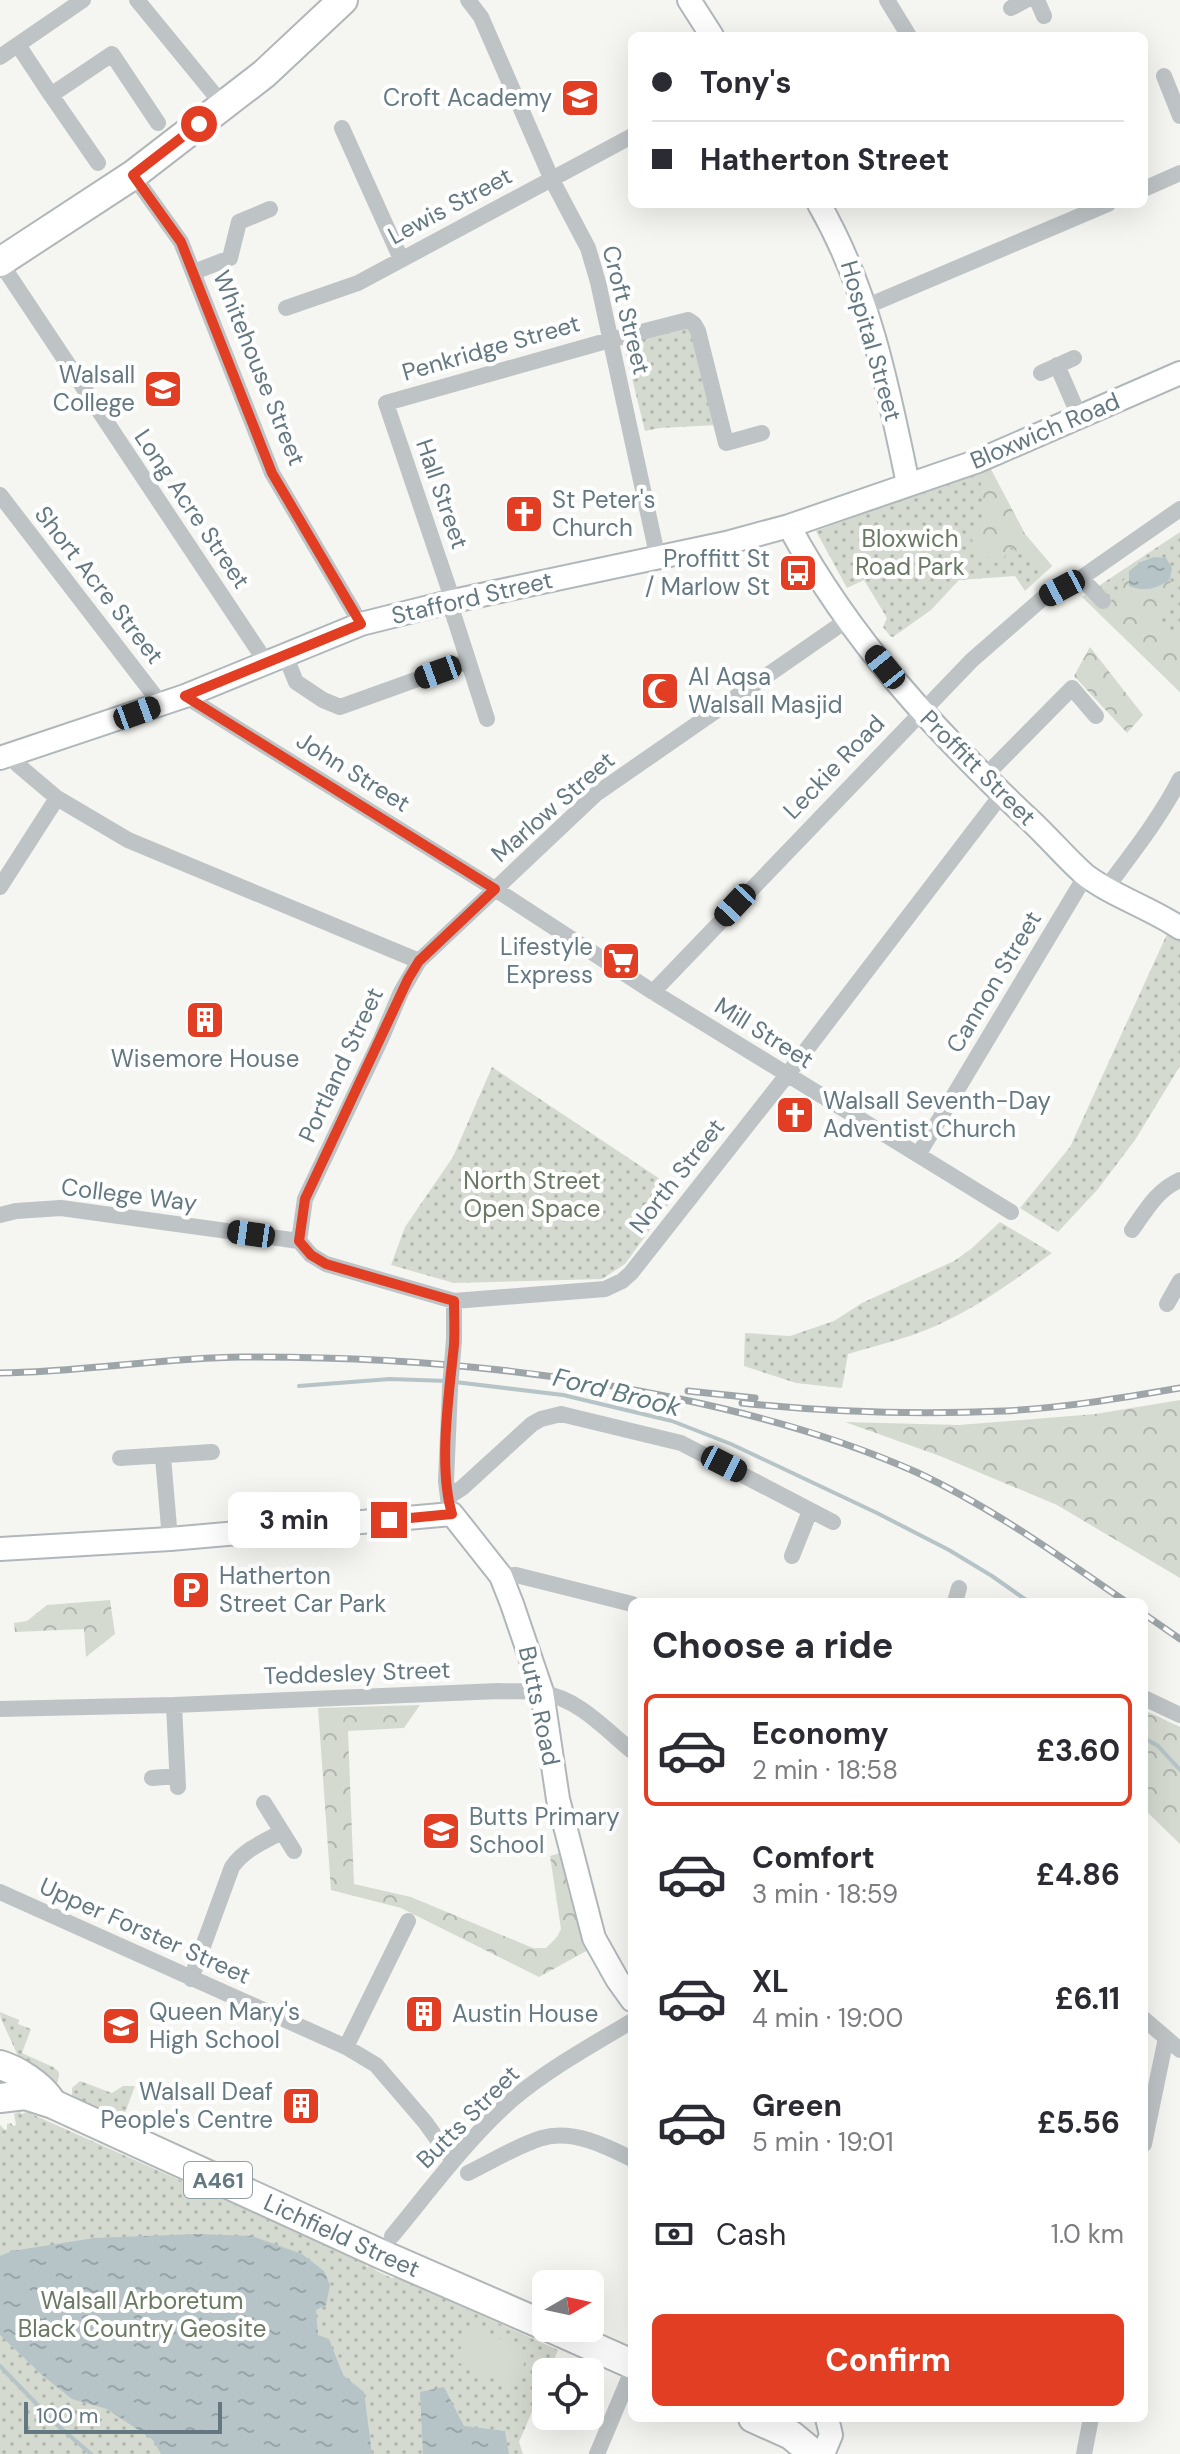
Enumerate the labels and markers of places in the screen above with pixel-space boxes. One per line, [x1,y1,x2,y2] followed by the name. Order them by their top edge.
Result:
[559,77,601,119] school or university icon: Croft Academy
[383,82,552,113] place label: Croft Academy
[53,359,135,418] place label: Walsall College
[142,368,184,410] school or university icon: Walsall College
[552,484,656,543] place label: St Peter's Church
[503,493,545,535] church icon: St Peter's Church
[645,543,770,602] place label: Proffitt St / Marlow St
[777,552,819,594] bus stop icon: Proffitt St / Marlow St
[688,661,843,720] place label: Al Aqsa Walsall Masjid
[639,670,681,712] mosque icon: Al Aqsa Walsall Masjid
[500,931,593,990] place label: Lifestyle Express
[600,940,642,982] supermarket icon: Lifestyle Express
[184,999,226,1041] building icon: Wisemore House
[111,1043,299,1074] place label: Wisemore House
[823,1085,1051,1144] place label: Walsall Seventh-Day Adventist Church
[774,1094,816,1136] church icon: Walsall Seventh-Day Adventist Church
[219,1560,386,1619] place label: Hatherton Street Car Park
[170,1569,212,1611] parking icon: Hatherton Street Car Park
[469,1801,620,1860] place label: Butts Primary School
[420,1810,462,1852] school or university icon: Butts Primary School
[403,1993,445,2035] building icon: Austin House
[149,1996,300,2055] place label: Queen Mary's High School
[452,1998,598,2029] place label: Austin House
[100,2005,142,2047] school or university icon: Queen Mary's High School
[101,2076,273,2135] place label: Walsall Deaf People's Centre
[280,2085,322,2127] building icon: Walsall Deaf People's Centre

